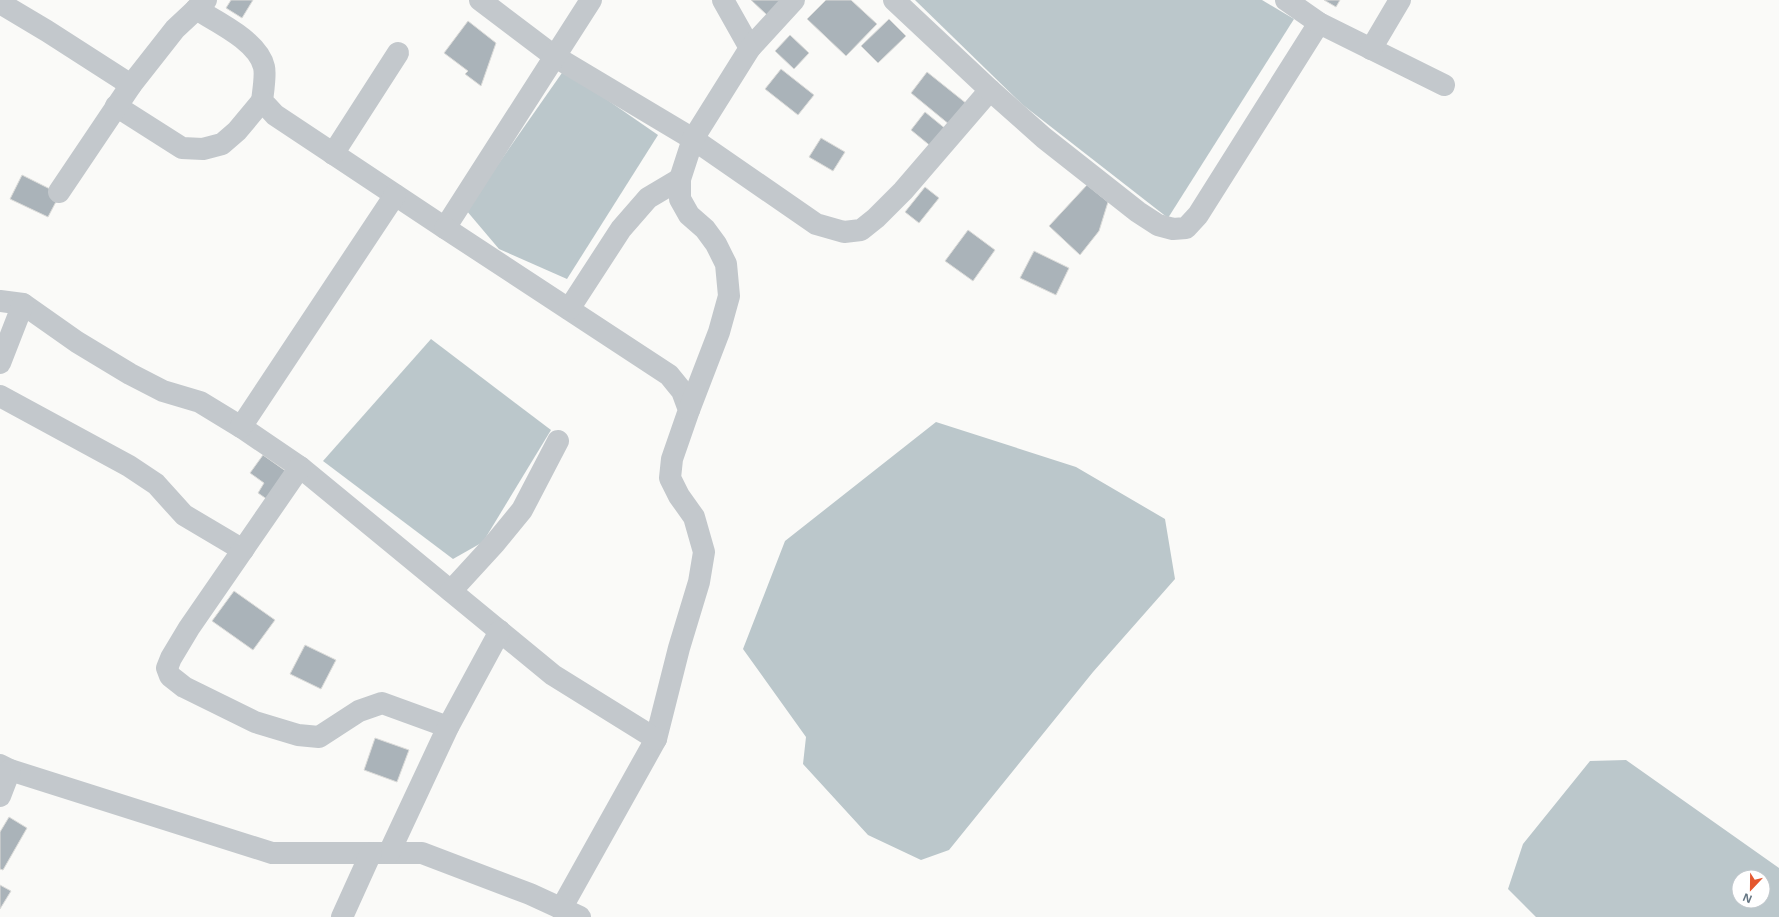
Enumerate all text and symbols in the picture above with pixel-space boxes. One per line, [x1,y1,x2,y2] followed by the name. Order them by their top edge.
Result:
[1731,869,1771,909] north arrow
[1740,890,1754,907] text: N

